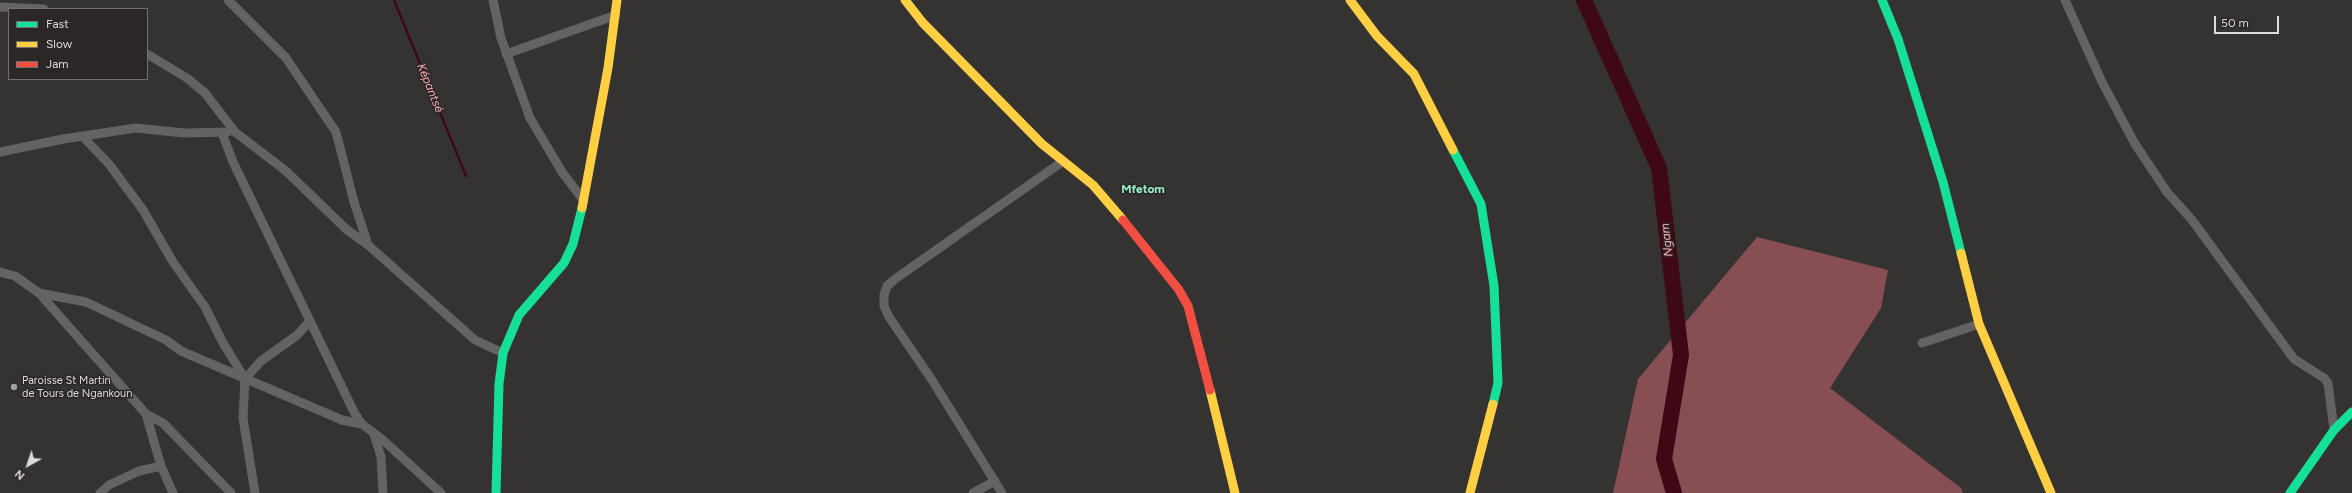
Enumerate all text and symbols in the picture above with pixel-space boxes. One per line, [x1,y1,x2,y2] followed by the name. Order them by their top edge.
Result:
[8,8,148,80] legend
[2216,8,2281,34] scale bar
[2221,16,2249,30] text: 50 m
[46,17,69,31] text: Fast
[46,37,72,51] text: Slow
[46,57,69,71] text: Jam
[414,61,446,115] water label: Képantsé
[1121,182,1165,196] district label: Mfetom
[1658,222,1676,258] water label: Ngam
[22,374,132,400] place label: Paroisse St Martin de Tours de Ngankoun
[9,382,19,392] marker: Paroisse St Martin de Tours de Ngankoun
[8,445,48,485] north arrow
[13,467,27,482] text: N

